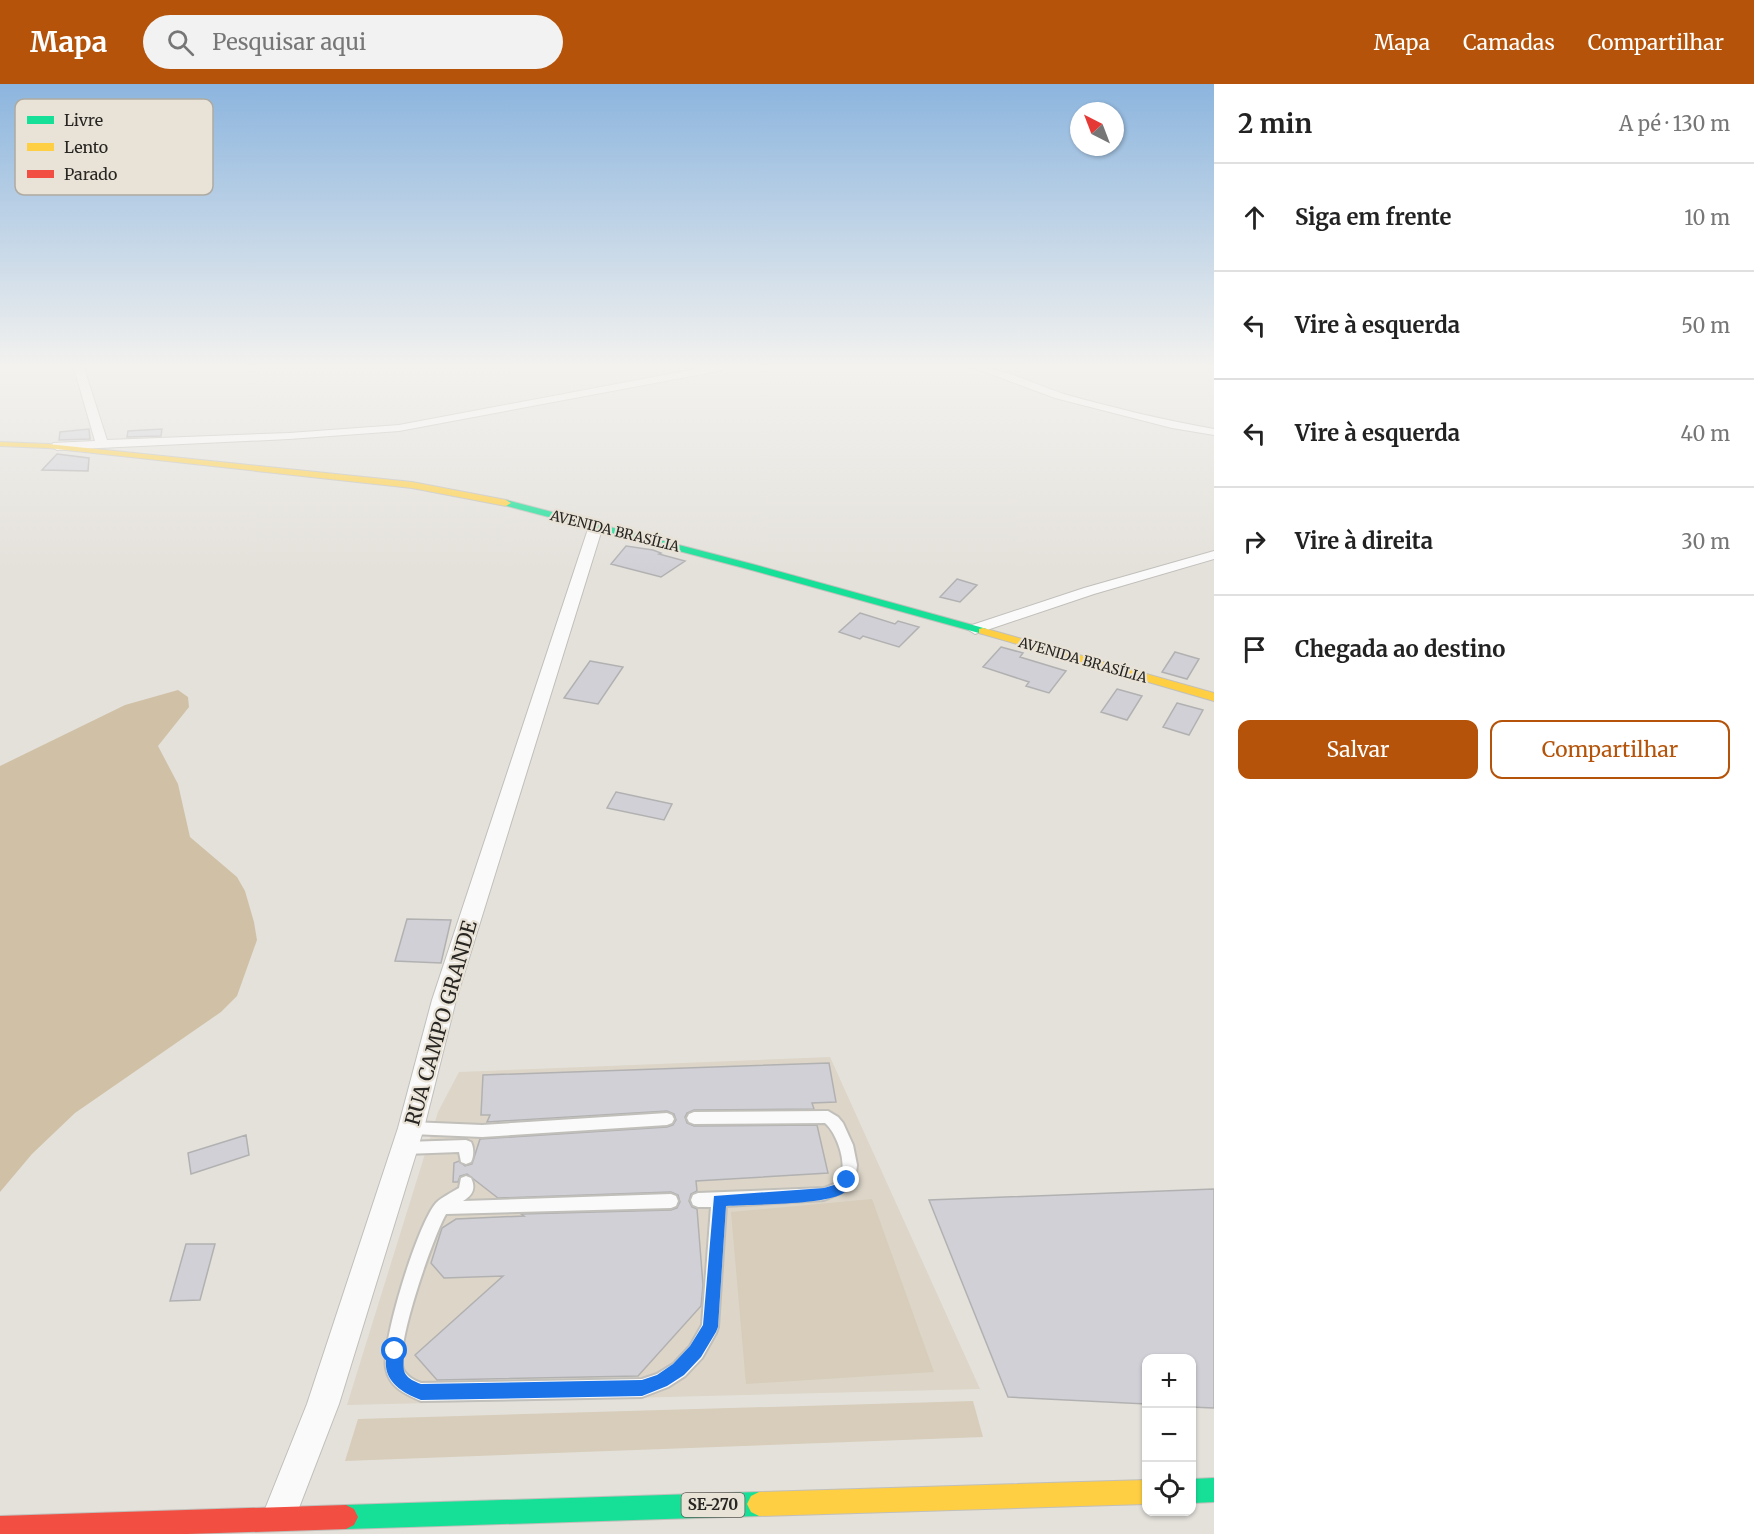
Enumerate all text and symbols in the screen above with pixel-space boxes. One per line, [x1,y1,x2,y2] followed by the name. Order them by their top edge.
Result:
[143,15,563,69] search box
[30,24,107,60] text: Mapa
[164,26,197,59] icon: search
[212,28,366,56] text: Pesquisar aqui
[1374,29,1430,56] text: Mapa
[1463,29,1555,56] text: Camadas
[1588,29,1724,56] text: Compartilhar
[15,99,213,195] legend
[1070,102,1124,156] north arrow
[1238,107,1312,140] text: 2 min
[64,110,103,130] text: Livre
[1619,111,1730,136] text: A pé · 130 m
[64,137,108,157] text: Lento
[64,164,117,184] text: Parado
[1238,201,1271,234] icon: ahead
[1295,203,1451,231] text: Siga em frente
[1684,205,1730,230] text: 10 m
[1238,309,1271,342] icon: left
[1295,311,1460,339] text: Vire à esquerda
[1681,313,1730,338] text: 50 m
[1238,417,1271,450] icon: left
[1295,419,1460,447] text: Vire à esquerda
[1680,421,1730,446] text: 40 m
[547,506,682,556] street label: AVENIDA BRASÍLIA
[1238,525,1271,558] icon: right
[1295,527,1433,555] text: Vire à direita
[1681,529,1730,554] text: 30 m
[1016,633,1149,687] street label: AVENIDA BRASÍLIA
[1238,633,1271,666] icon: arrive
[1295,635,1505,663] text: Chegada ao destino
[1238,720,1478,779] button: Salvar
[1490,720,1730,779] button: Compartilhar
[399,917,482,1128] street label: RUA CAMPO GRANDE
[833,1166,859,1192] route end
[381,1337,407,1363] route start
[1142,1354,1196,1516] map controls
[1142,1354,1196,1408] button: +
[1142,1408,1196,1462] button: −
[1142,1462,1196,1516] button: locate
[682,1493,744,1517] road number: SE-270

